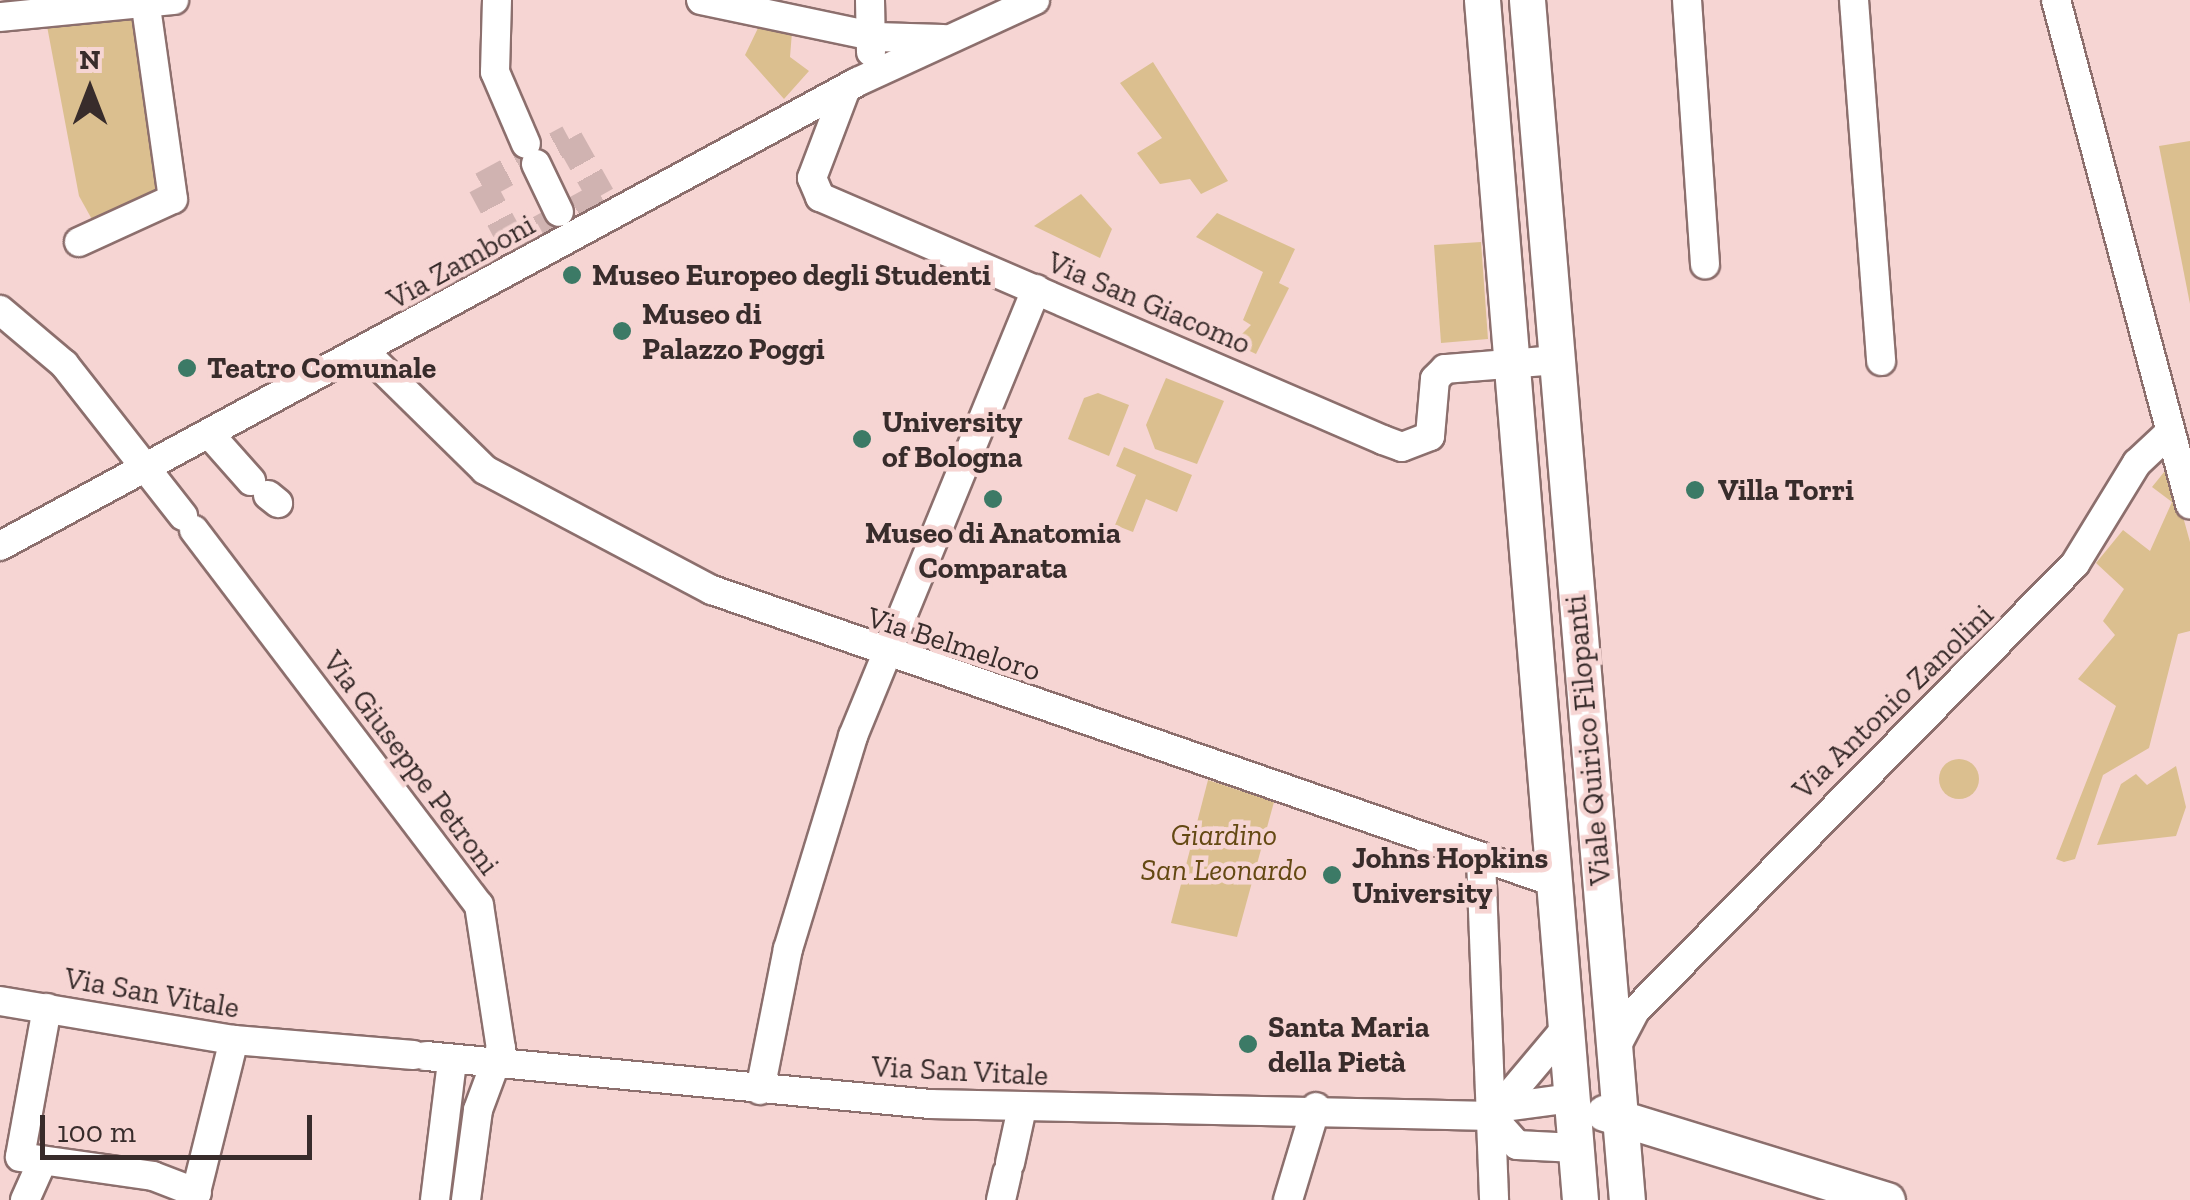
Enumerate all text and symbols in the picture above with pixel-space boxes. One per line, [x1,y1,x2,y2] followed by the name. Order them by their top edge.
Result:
[40,40,140,140] north arrow
[79,43,101,76] text: N
[381,207,541,317] street label: Via Zamboni
[1042,244,1256,362] street label: Via San Giacomo
[592,257,991,293] place label: Museo Europeo degli Studenti
[561,264,583,286] marker: Museo Europeo degli Studenti
[642,296,825,366] place label: Museo di Palazzo Poggi
[611,320,633,342] marker: Museo di Palazzo Poggi
[207,350,436,386] place label: Teatro Comunale
[176,357,198,379] marker: Teatro Comunale
[882,404,1023,474] place label: University of Bologna
[851,428,873,450] marker: University of Bologna
[1718,472,1854,508] place label: Villa Torri
[1682,477,1708,503] marker: Villa Torri
[982,488,1004,510] marker: Museo di Anatomia Comparata
[865,515,1121,586] place label: Museo di Anatomia Comparata
[1557,593,1619,887] street label: Viale Quirico Filopanti
[1785,597,2001,807] street label: Via Antonio Zanolini
[863,599,1045,689] street label: Via Belmeloro
[315,644,507,882] street label: Via Giuseppe Petroni
[1140,817,1308,888] park label: Giardino San Leonardo
[1352,840,1548,910] place label: Johns Hopkins University
[1321,864,1343,886] marker: Johns Hopkins University
[61,960,243,1026] street label: Via San Vitale
[1268,1009,1430,1080] place label: Santa Maria della Pietà
[1237,1033,1259,1055] marker: Santa Maria della Pietà
[870,1048,1050,1094] street label: Via San Vitale
[45,1095,318,1157] scale bar
[57,1114,136,1150] text: 100 m

